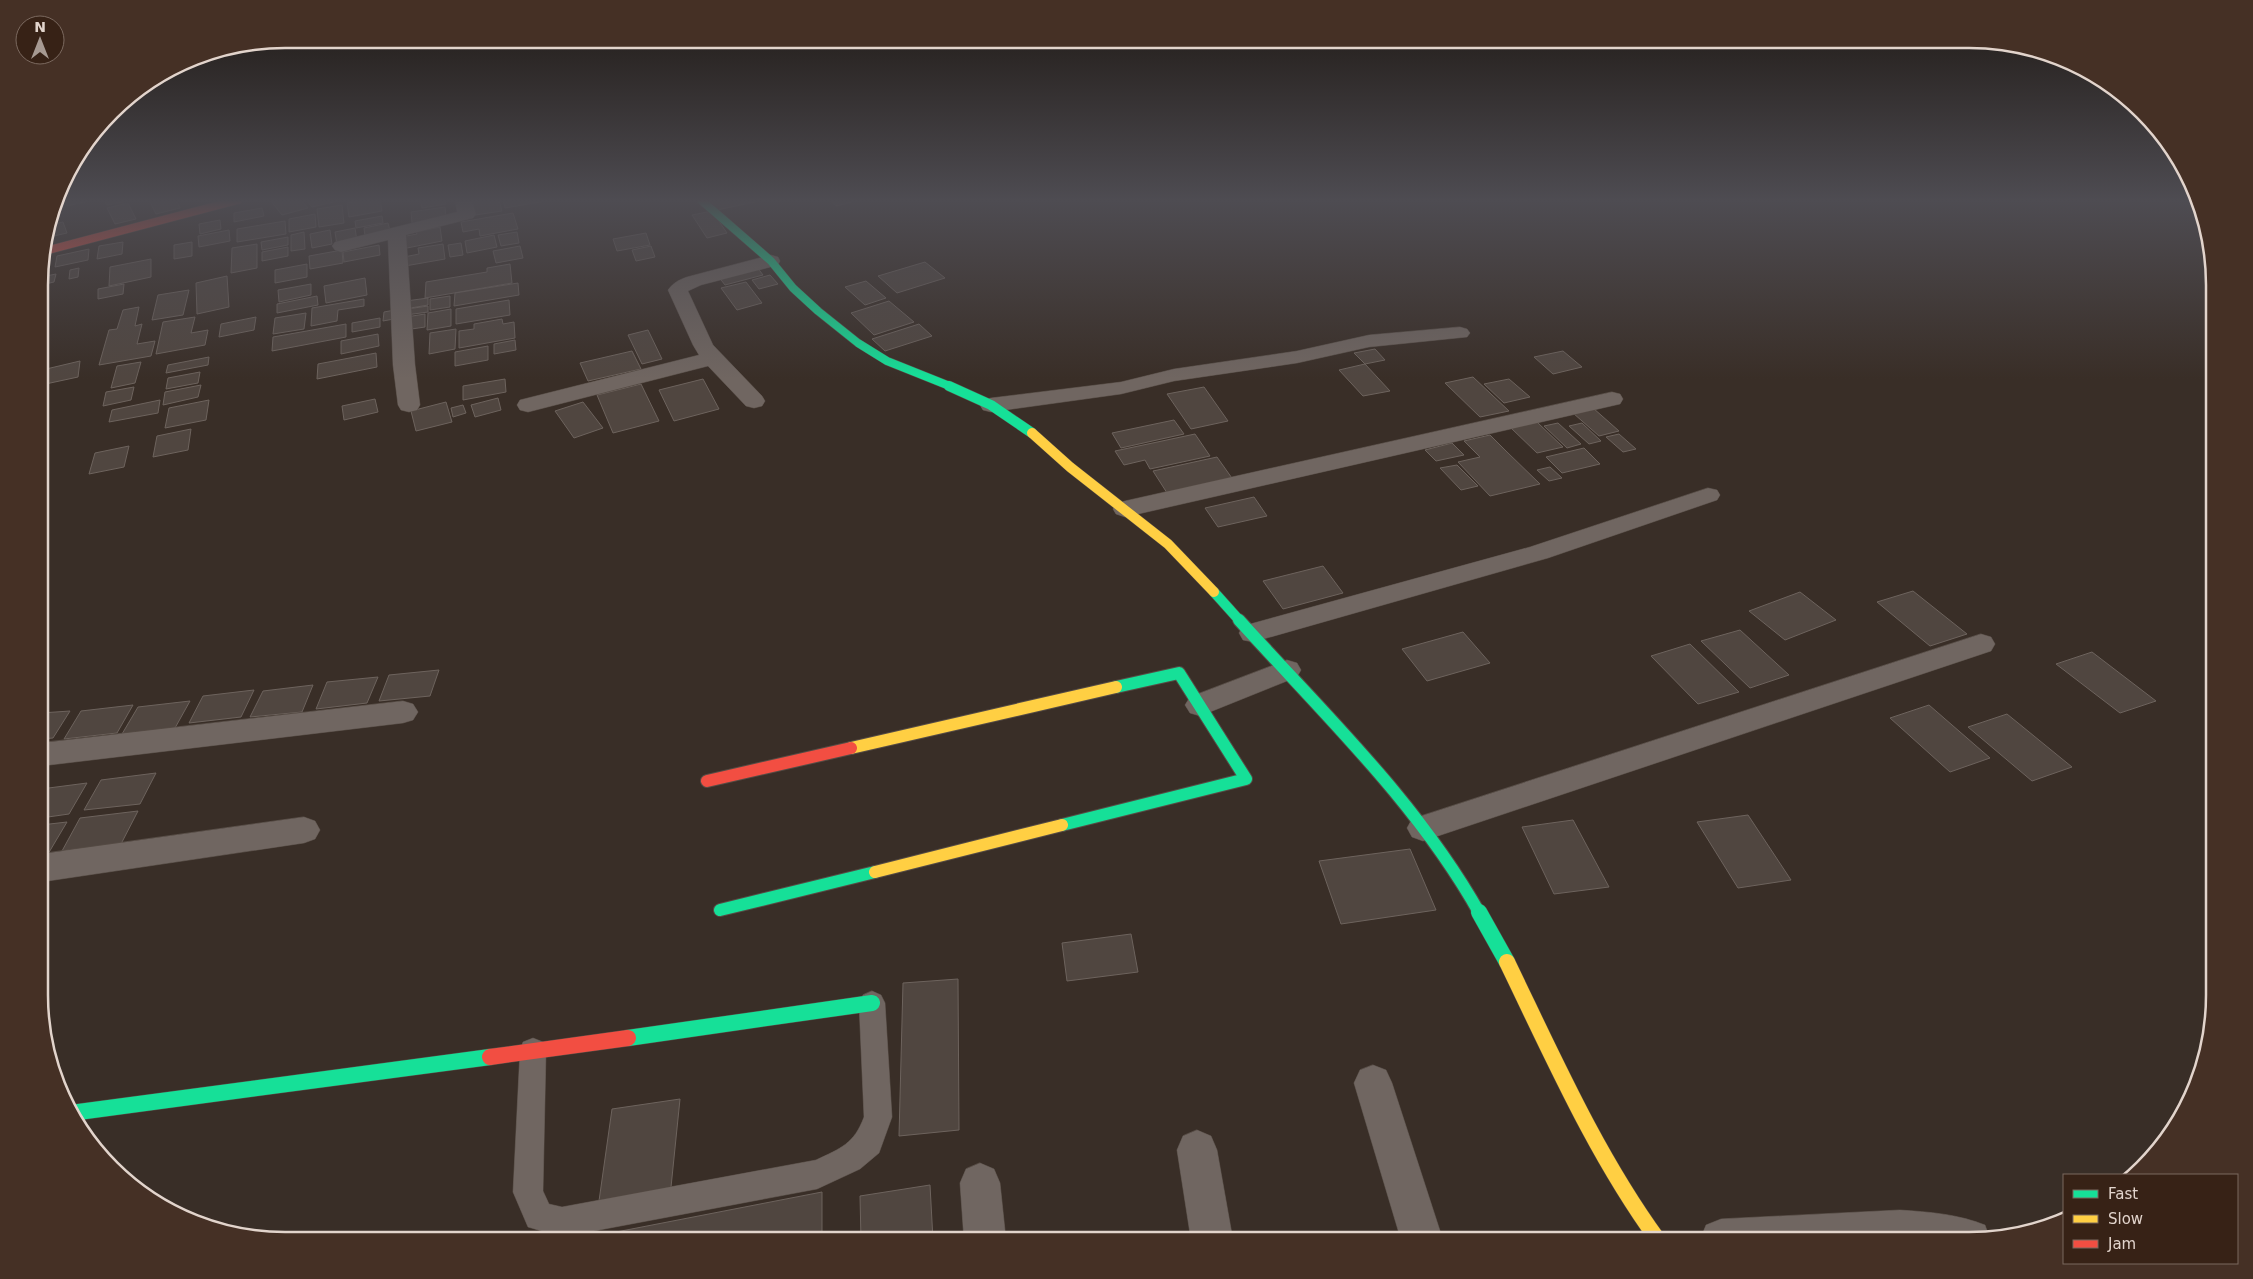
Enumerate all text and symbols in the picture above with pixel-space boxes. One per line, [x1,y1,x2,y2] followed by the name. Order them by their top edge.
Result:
[15,15,65,65] north arrow
[34,19,46,35] text: N
[2063,1174,2238,1264] legend
[2108,1185,2138,1203] text: Fast
[2108,1210,2143,1228] text: Slow
[2107,1235,2136,1253] text: Jam

